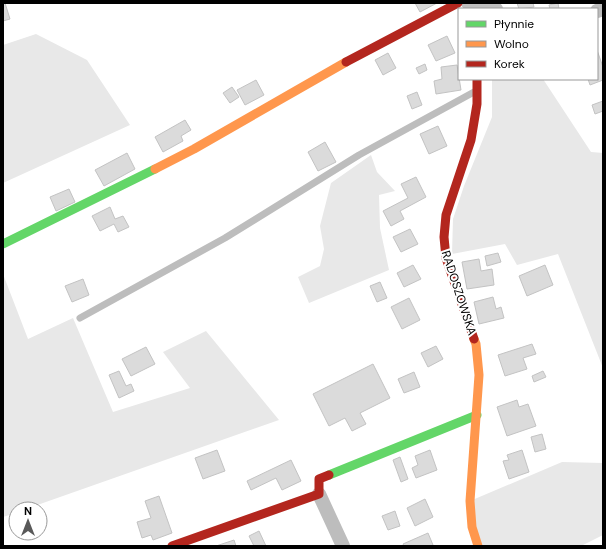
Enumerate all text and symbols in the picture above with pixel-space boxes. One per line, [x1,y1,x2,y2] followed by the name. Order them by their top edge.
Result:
[458,8,598,80] legend
[494,16,534,32] text: Płynnie
[494,36,529,52] text: Wolno
[494,56,525,72] text: Korek
[438,249,480,337] street label: RADOSZOWSKA
[8,501,48,541] north arrow
[24,504,32,518] text: N

